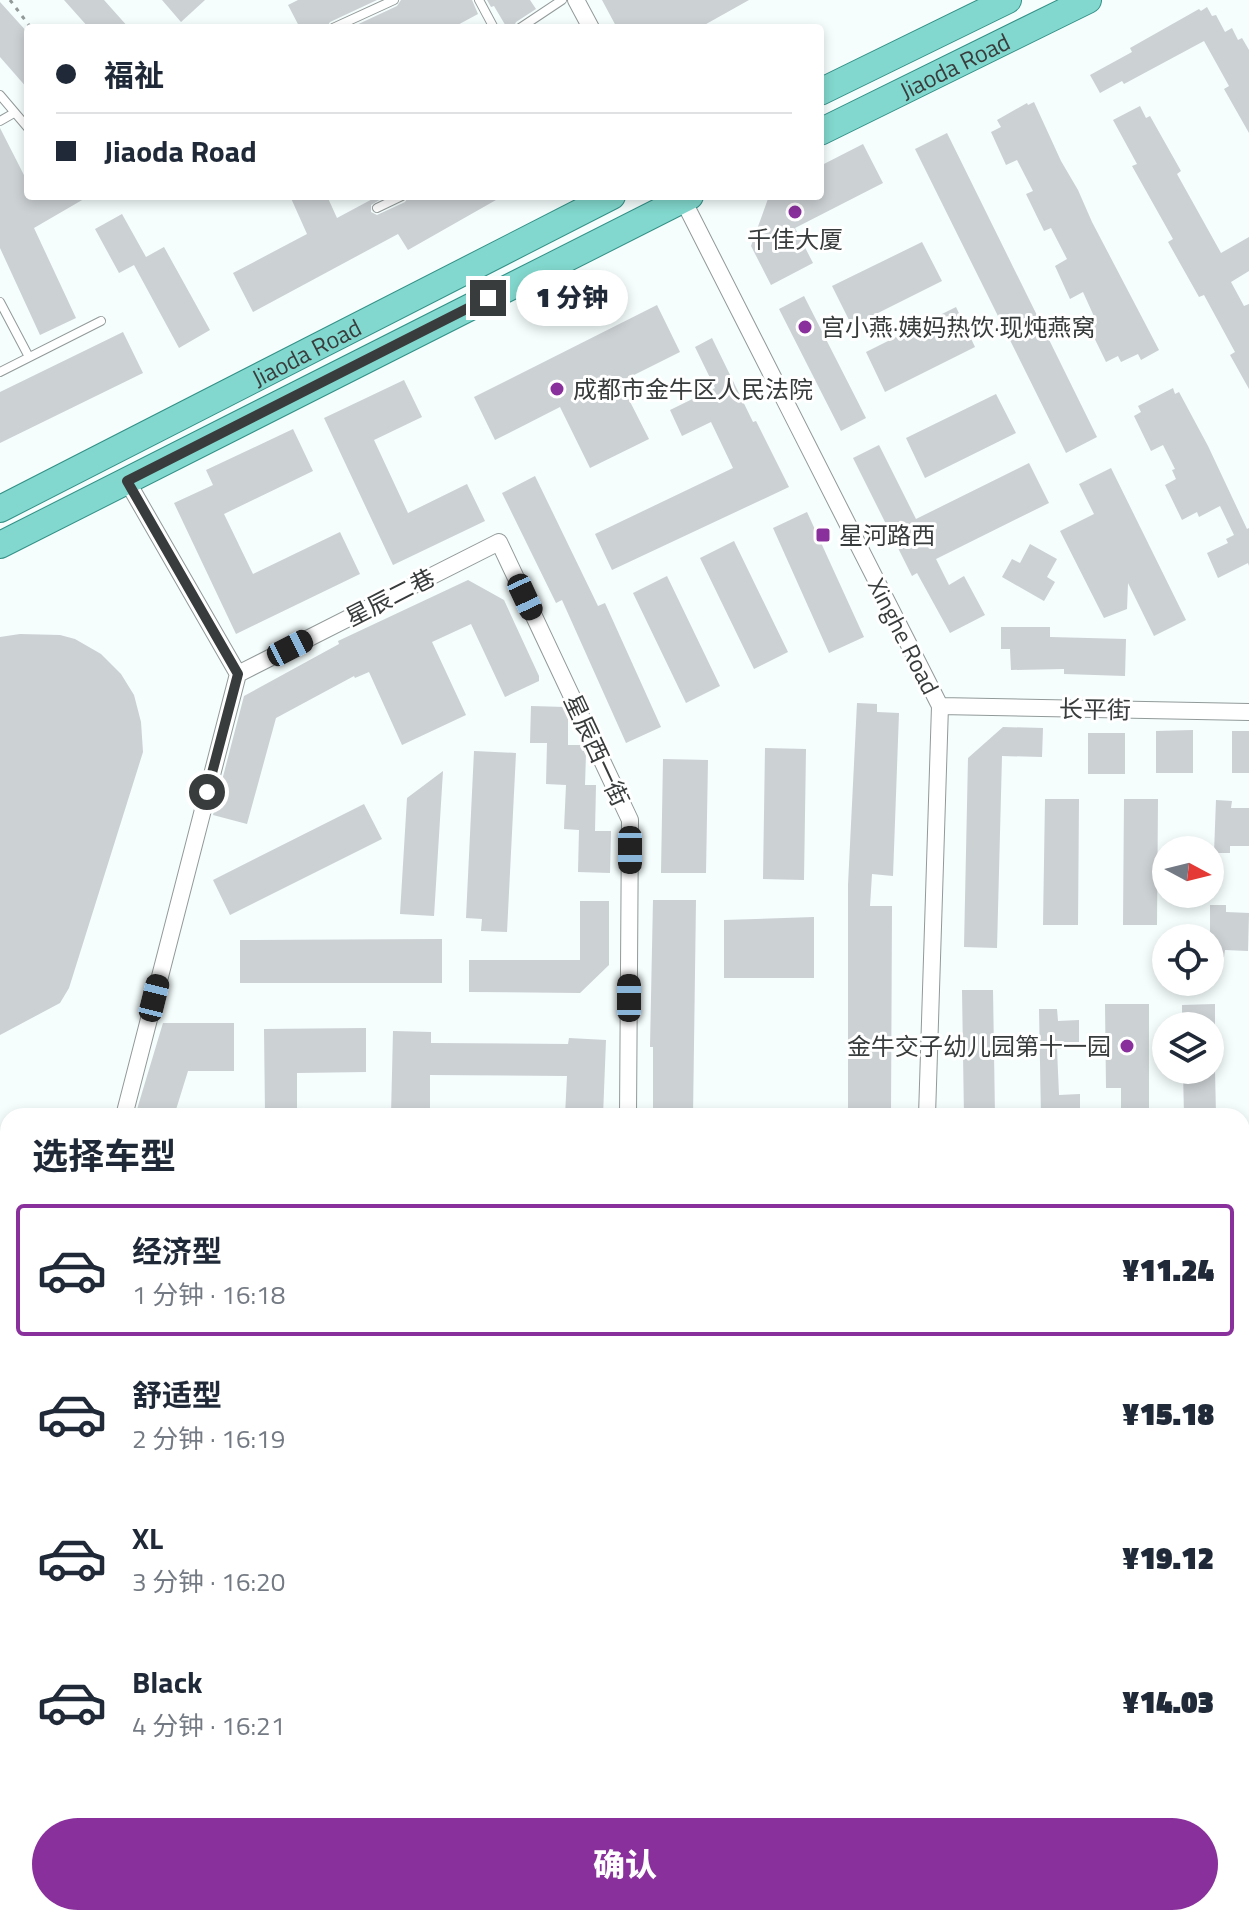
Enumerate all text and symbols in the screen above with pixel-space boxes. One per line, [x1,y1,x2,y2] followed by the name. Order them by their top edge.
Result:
[893,23,1016,108] street label: Jiaoda Road
[104,52,164,98] text: 福祉
[104,128,257,174] text: Jiaoda Road
[786,203,804,221] marker: 千佳大厦
[747,221,843,257] place label: 千佳大厦
[516,270,628,326] callout: 1 分钟
[536,278,608,317] text: 1 分钟
[470,280,506,316] route end
[245,309,367,395] street label: Jiaoda Road
[821,309,1095,345] place label: 宫小燕·姨妈热饮·现炖燕窝
[796,318,814,336] marker: 宫小燕·姨妈热饮·现炖燕窝
[573,371,813,407] place label: 成都市金牛区人民法院
[548,380,566,398] marker: 成都市金牛区人民法院
[839,517,935,553] place label: 星河路西
[814,526,832,544] marker: 星河路西
[339,559,441,635] street label: 星辰二巷
[504,570,546,624] car
[859,572,949,700] street label: Xinghe Road
[263,626,317,670] car
[555,688,639,812] street label: 星辰西一街
[1059,690,1131,728] street label: 长平街
[189,774,225,810] route start
[618,826,642,874] car
[1152,836,1224,908] north arrow
[1152,836,1224,1084] map controls
[1152,924,1224,996] button: locate
[137,972,171,1024] car
[617,974,641,1022] car
[1152,1012,1224,1084] button: layers
[847,1028,1111,1064] place label: 金牛交子幼儿园第十一园
[1118,1037,1136,1055] marker: 金牛交子幼儿园第十一园
[32,1128,176,1183] text: 选择车型
[132,1228,222,1274] text: 经济型
[36,1234,108,1306] icon: car
[1122,1247,1214,1293] text: ¥11.24
[132,1275,285,1314] text: 1 分钟 · 16:18
[132,1372,222,1418] text: 舒适型
[36,1378,108,1450] icon: car
[1122,1391,1214,1437] text: ¥15.18
[132,1419,285,1458] text: 2 分钟 · 16:19
[132,1515,163,1561] text: XL
[36,1522,108,1594] icon: car
[1122,1535,1214,1581] text: ¥19.12
[132,1562,285,1601] text: 3 分钟 · 16:20
[132,1659,203,1705] text: Black
[36,1666,108,1738] icon: car
[1122,1679,1214,1725] text: ¥14.03
[132,1706,285,1745] text: 4 分钟 · 16:21
[32,1818,1218,1910] button: 确认

